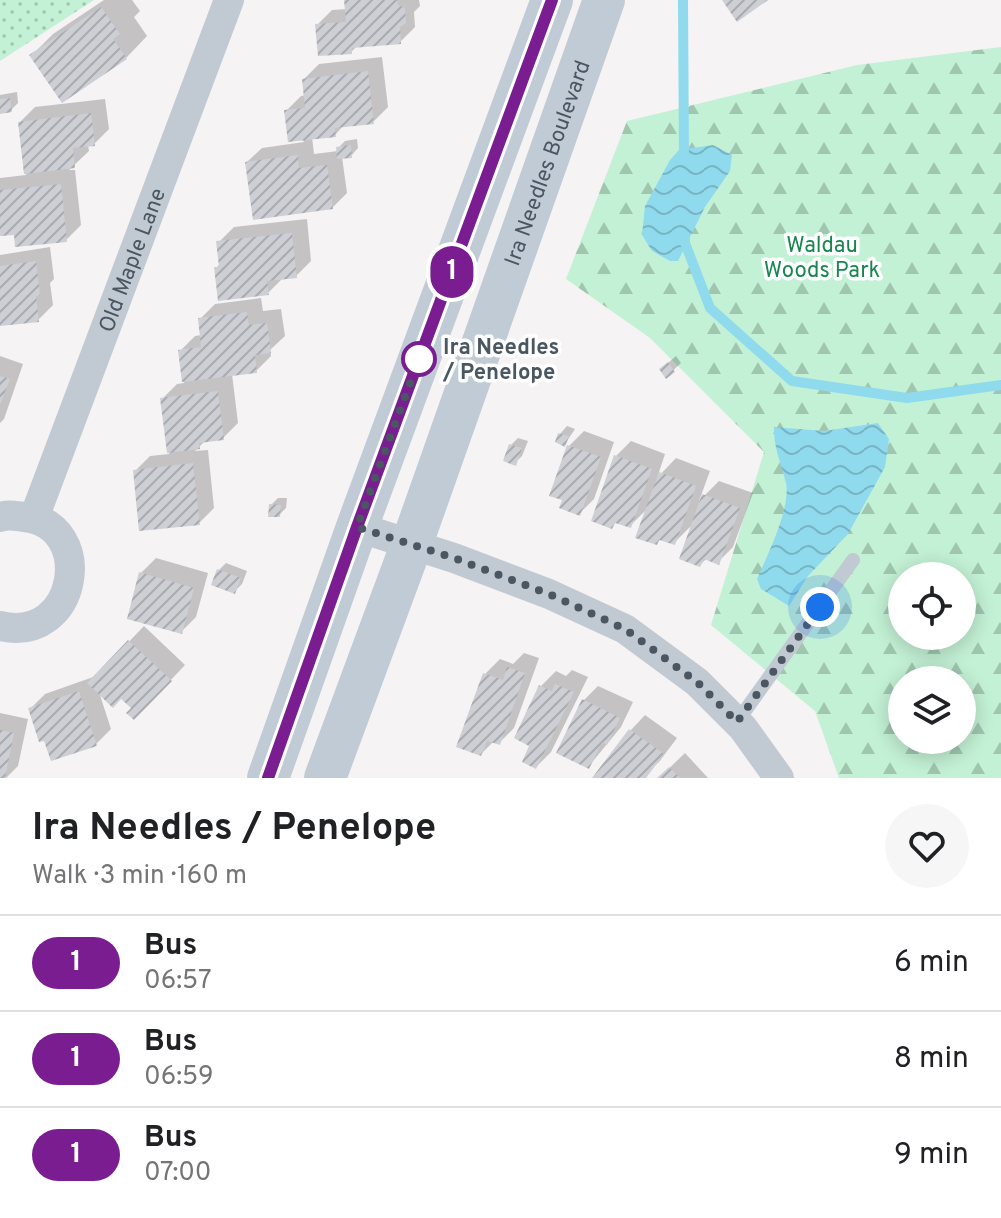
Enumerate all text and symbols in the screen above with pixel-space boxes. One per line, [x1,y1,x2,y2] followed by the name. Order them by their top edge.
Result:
[500,57,598,270] street label: Ira Needles Boulevard
[94,185,173,337] street label: Old Maple Lane
[764,233,880,285] park label: Waldau Woods Park
[426,246,478,298] line badge: 1
[446,254,458,290] text: 1
[442,335,559,387] place label: Ira Needles / Penelope
[402,342,436,376] marker: Ira Needles / Penelope
[888,562,976,754] map controls
[888,562,976,650] button: locate
[800,587,840,627] your location
[888,666,976,754] button: layers
[885,804,969,888] button: heart
[32,805,436,854] text: Ira Needles / Penelope
[32,860,247,893] text: Walk · 3 min · 160 m
[144,928,197,965] text: Bus
[70,945,82,981] text: 1
[894,945,969,982] text: 6 min
[144,965,212,998] text: 06:57
[144,1024,197,1061] text: Bus
[70,1041,82,1077] text: 1
[894,1041,969,1078] text: 8 min
[144,1061,213,1094] text: 06:59
[144,1120,197,1157] text: Bus
[70,1137,82,1173] text: 1
[894,1137,969,1174] text: 9 min
[144,1157,211,1190] text: 07:00

